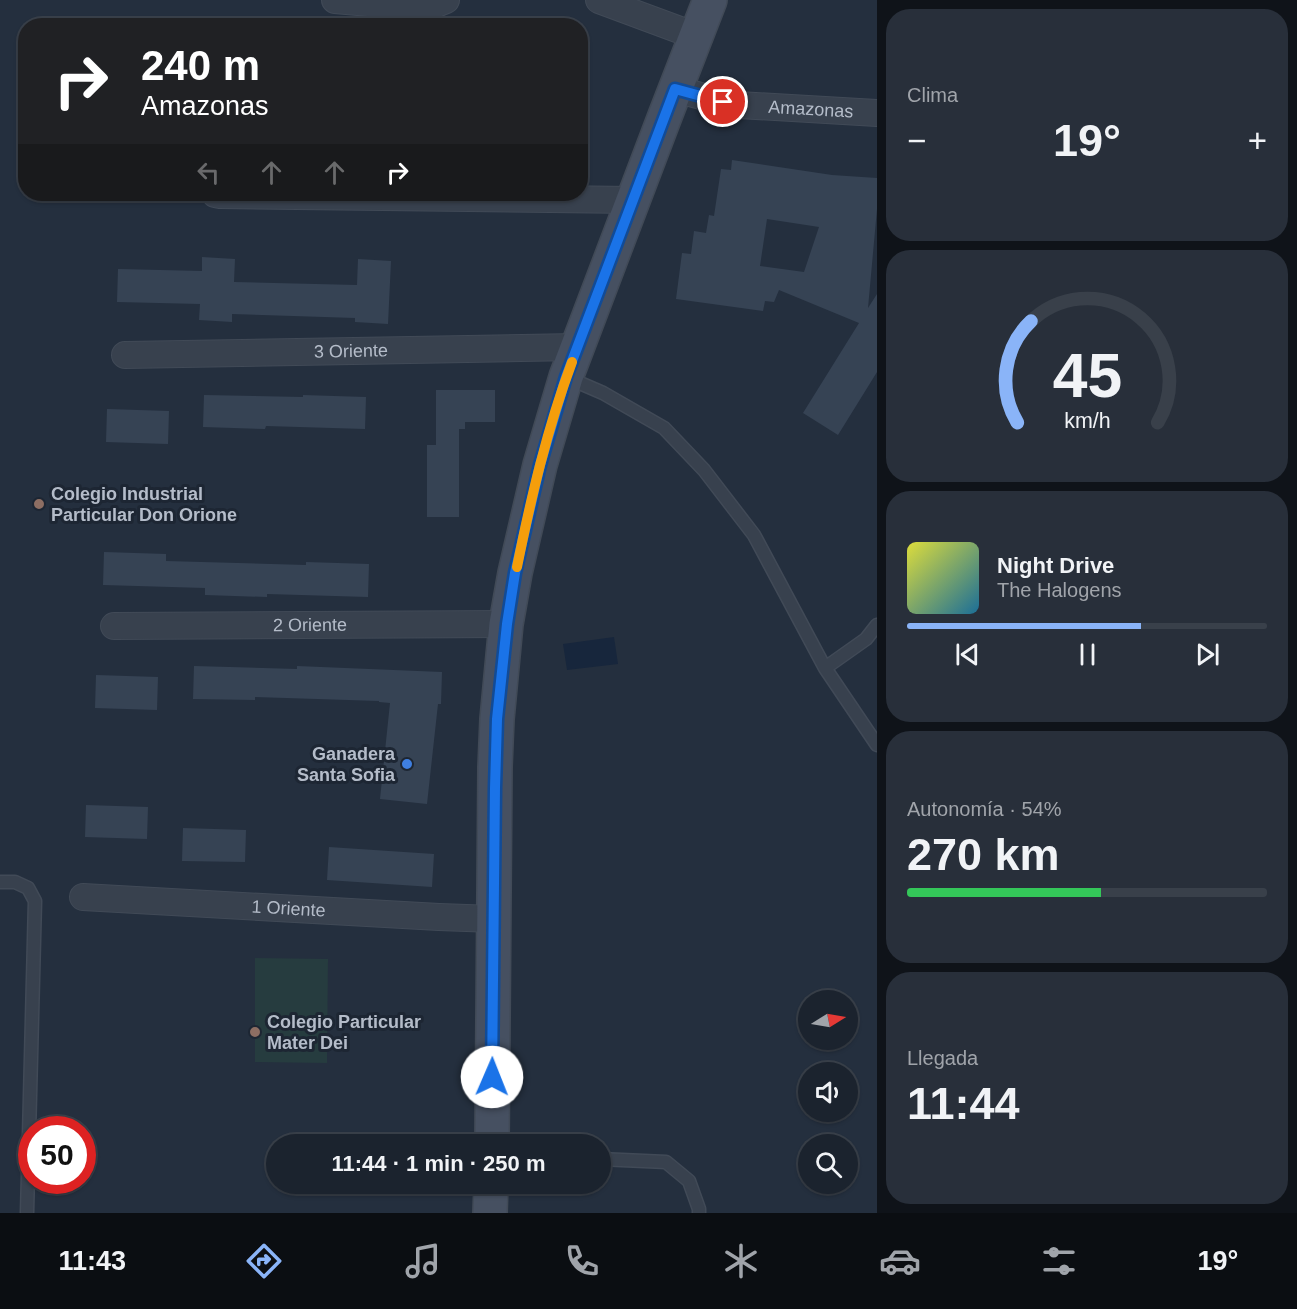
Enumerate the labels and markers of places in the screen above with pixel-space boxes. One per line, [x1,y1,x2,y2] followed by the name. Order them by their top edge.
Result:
[697,76,748,127] pin
[51,484,237,525] place label: Colegio Industrial Particular Don Orione
[32,497,46,511] marker: Colegio Industrial Particular Don Orione
[297,744,396,785] place label: Ganadera Santa Sofia
[400,757,414,771] marker: Ganadera Santa Sofia
[267,1012,421,1053] place label: Colegio Particular Mater Dei
[248,1025,262,1039] marker: Colegio Particular Mater Dei

